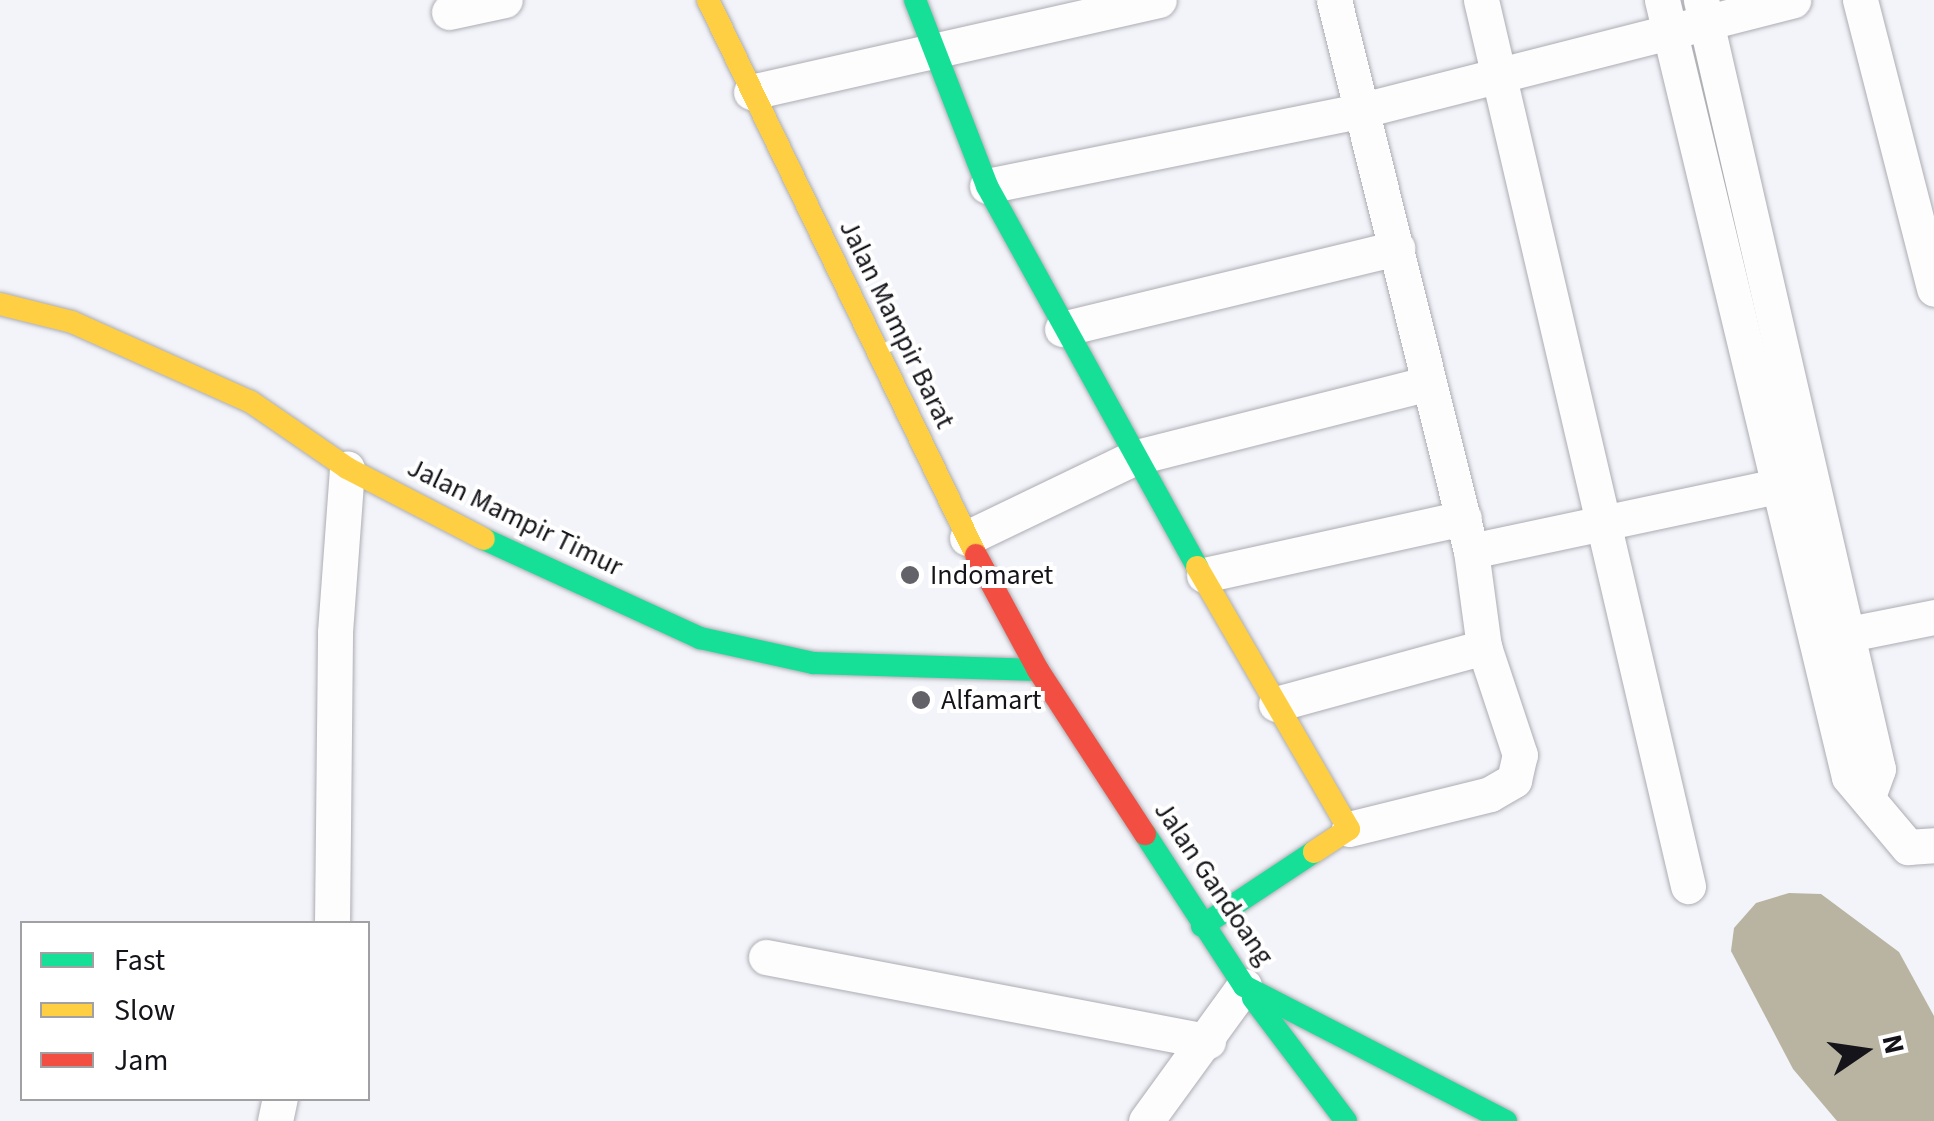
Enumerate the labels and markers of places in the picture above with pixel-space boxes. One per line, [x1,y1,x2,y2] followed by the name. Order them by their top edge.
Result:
[930,558,1053,592] place label: Indomaret
[899,564,921,586] marker: Indomaret
[941,683,1042,717] place label: Alfamart
[910,689,932,711] marker: Alfamart

